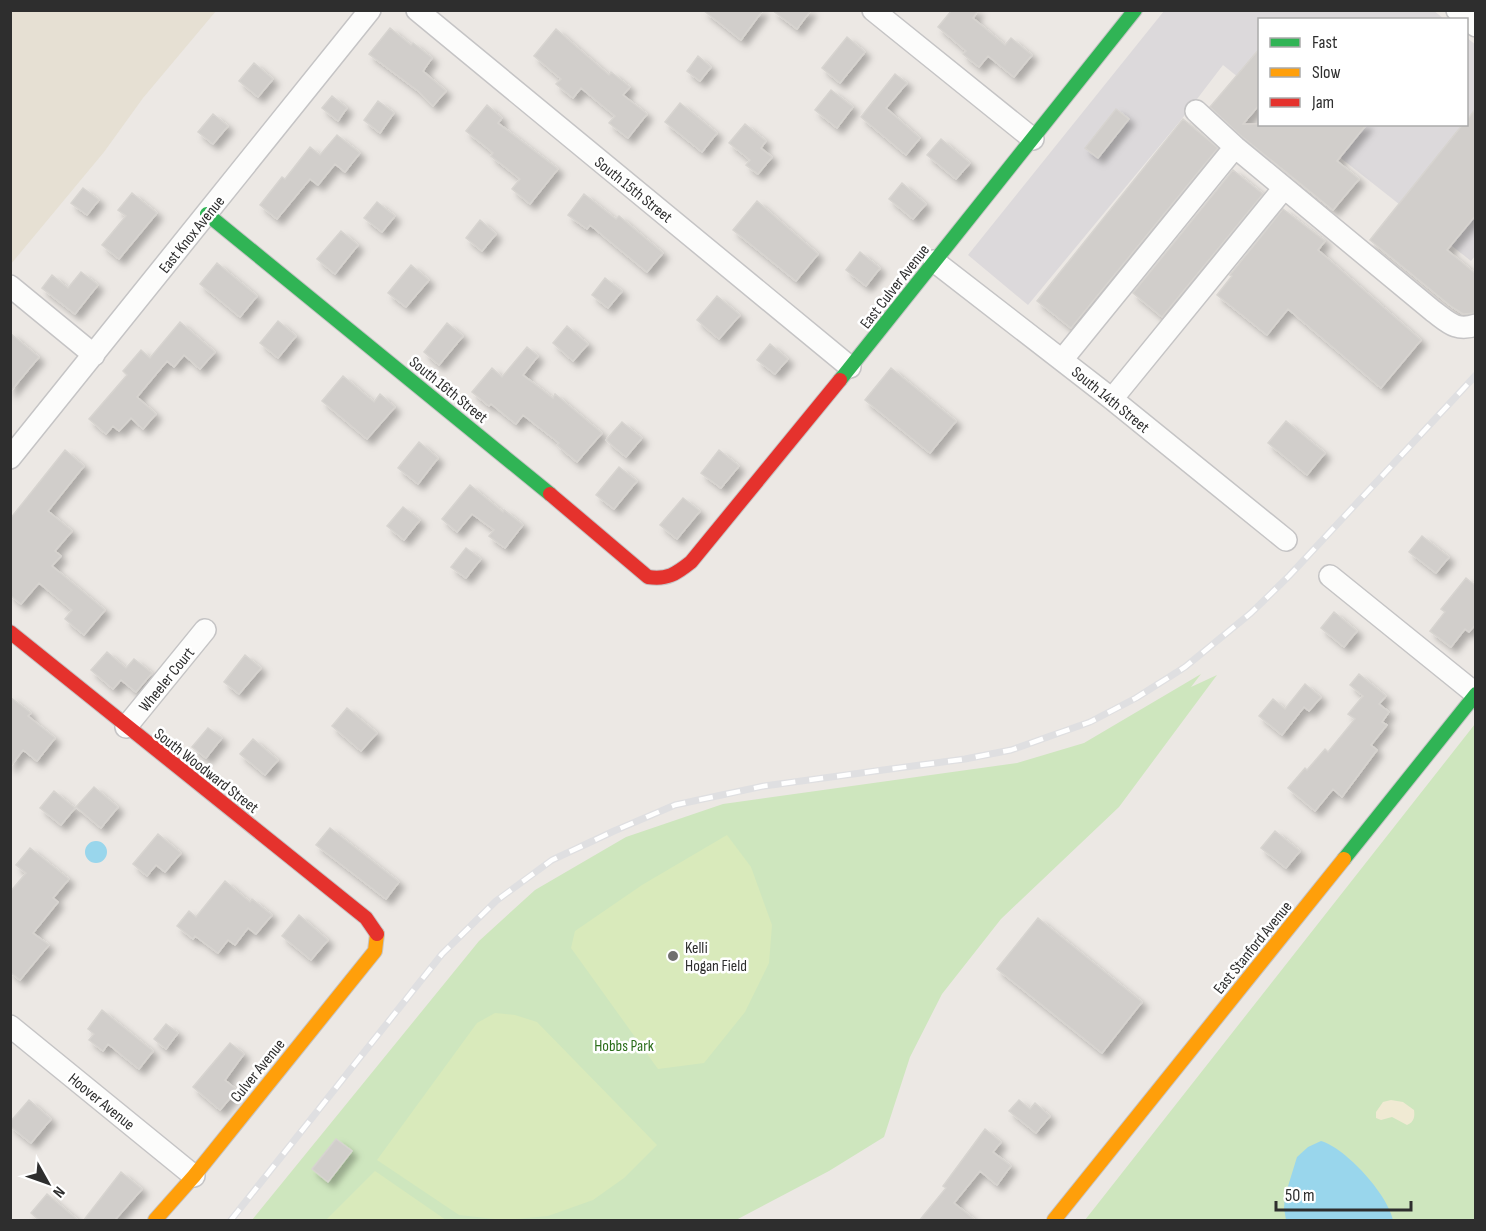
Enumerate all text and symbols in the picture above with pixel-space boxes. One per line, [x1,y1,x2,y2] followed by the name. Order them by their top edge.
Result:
[1258,18,1468,126] legend
[1312,32,1338,53] text: Fast
[1312,62,1341,83] text: Slow
[1311,92,1334,113] text: Jam
[590,153,676,227] street label: South 15th Street
[155,192,229,277] street label: East Knox Avenue
[856,241,934,333] street label: East Culver Avenue
[405,353,491,428] street label: South 16th Street
[1067,363,1153,437] street label: South 14th Street
[135,644,199,716] street label: Wheeler Court
[150,725,262,818] street label: South Woodward Street
[1210,898,1296,998] street label: East Stanford Avenue
[685,939,747,976] place label: Kelli Hogan Field
[666,949,680,963] marker: Kelli Hogan Field
[227,1035,290,1107] street label: Culver Avenue
[594,1037,654,1056] park label: Hobbs Park
[64,1070,138,1135] street label: Hoover Avenue
[18,1153,78,1213] north arrow
[1276,1174,1411,1212] scale bar
[48,1182,68,1201] text: N
[1285,1185,1315,1206] text: 50 m

